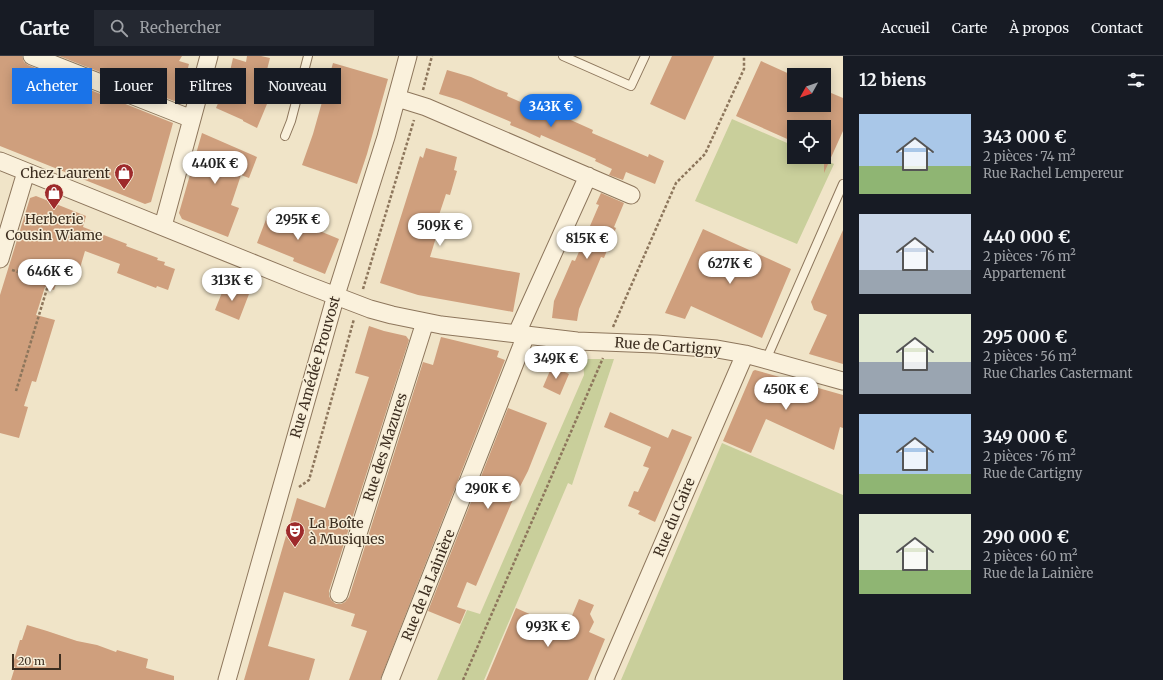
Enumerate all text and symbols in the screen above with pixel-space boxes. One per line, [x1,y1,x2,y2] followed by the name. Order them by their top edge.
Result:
[94,10,374,46] search box
[20,16,70,40] text: Carte
[108,17,130,39] icon: search
[140,18,221,37] text: Rechercher
[881,19,930,37] text: Accueil
[952,19,987,37] text: Carte
[1009,19,1069,37] text: À propos
[1091,19,1143,37] text: Contact
[12,68,92,104] chip: Acheter
[100,68,167,104] chip: Louer
[175,68,246,104] chip: Filtres
[254,68,341,104] chip: Nouveau
[787,68,831,112] north arrow
[787,68,831,164] map controls
[859,69,926,91] text: 12 biens
[1125,69,1147,91] icon: filters
[518,94,584,128] pin: 343K €
[529,98,573,115] text: 343K €
[787,120,831,164] button: locate
[983,126,1067,148] text: 343 000 €
[891,130,939,178] icon: home
[983,148,1075,165] text: 2 pièces · 74 m²
[182,151,248,185] pin: 440K €
[191,155,239,172] text: 440K €
[113,162,135,190] shop icon: Chez Laurent
[21,164,111,182] place label: Chez Laurent
[983,165,1124,182] text: Rue Rachel Lempereur
[43,182,65,210] shop icon: Herberie Cousin Wiame
[265,207,331,241] pin: 295K €
[6,210,102,244] place label: Herberie Cousin Wiame
[275,211,321,228] text: 295K €
[407,213,473,247] pin: 509K €
[417,217,463,234] text: 509K €
[554,226,620,260] pin: 815K €
[983,226,1070,248] text: 440 000 €
[565,230,609,247] text: 815K €
[891,230,939,278] icon: home
[983,248,1076,265] text: 2 pièces · 76 m²
[697,251,763,285] pin: 627K €
[708,255,752,272] text: 627K €
[17,259,83,293] pin: 646K €
[27,263,73,280] text: 646K €
[983,265,1066,282] text: Appartement
[199,268,265,302] pin: 313K €
[211,272,253,289] text: 313K €
[286,293,344,440] street label: Rue Amédée Prouvost
[983,326,1067,348] text: 295 000 €
[891,330,939,378] icon: home
[614,333,723,359] street label: Rue de Cartigny
[523,346,589,380] pin: 349K €
[983,348,1076,365] text: 2 pièces · 56 m²
[534,350,578,367] text: 349K €
[983,365,1133,382] text: Rue Charles Castermant
[753,377,819,411] pin: 450K €
[763,381,809,398] text: 450K €
[359,390,411,504] street label: Rue des Mazures
[983,426,1067,448] text: 349 000 €
[891,430,939,478] icon: home
[983,448,1076,465] text: 2 pièces · 76 m²
[983,465,1082,482] text: Rue de Cartigny
[649,475,699,559] street label: Rue du Caire
[455,476,521,510] pin: 290K €
[465,480,511,497] text: 290K €
[309,514,385,548] place label: La Boîte à Musiques
[284,520,306,548] theatre icon: La Boîte à Musiques
[983,526,1069,548] text: 290 000 €
[397,527,459,643] street label: Rue de la Lainière
[891,530,939,578] icon: home
[983,548,1077,565] text: 2 pièces · 60 m²
[983,565,1093,582] text: Rue de la Lainière
[515,614,581,648] pin: 993K €
[525,618,571,635] text: 993K €
[12,652,61,671] scale bar
[18,654,45,668] text: 20 m

